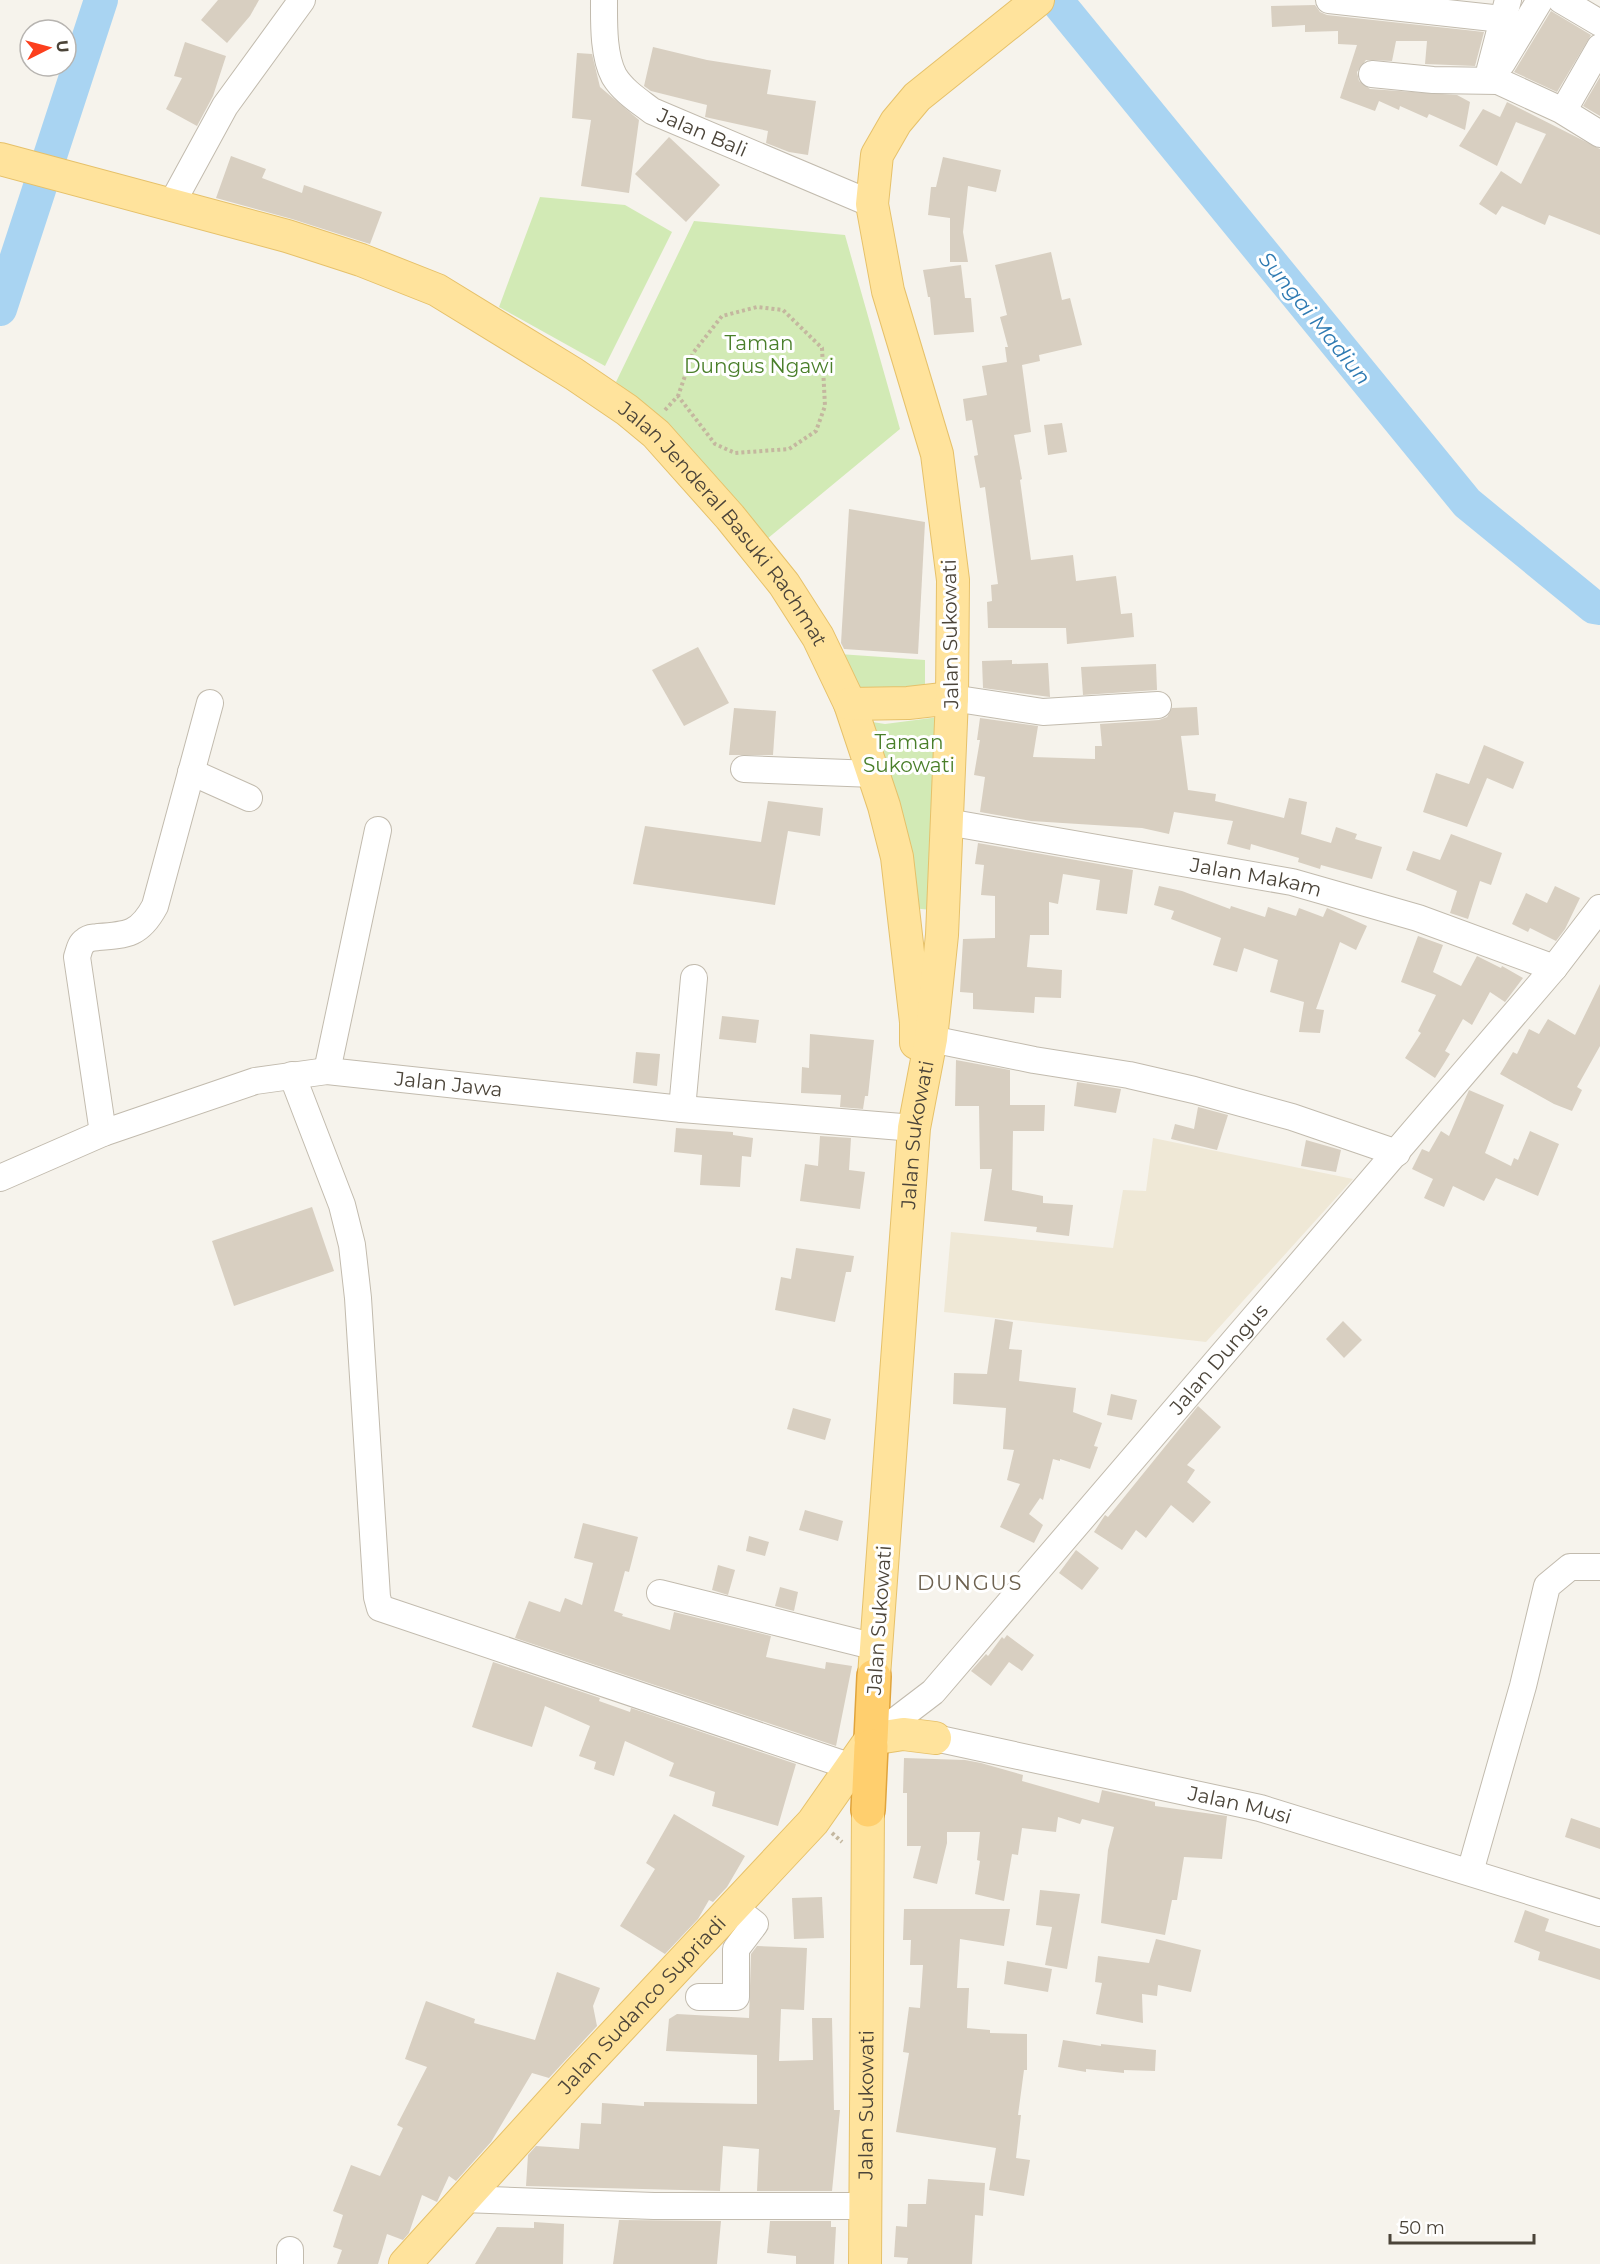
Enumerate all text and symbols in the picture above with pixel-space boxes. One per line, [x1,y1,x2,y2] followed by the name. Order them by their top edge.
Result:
[18,18,78,78] north arrow
[52,39,73,54] text: U
[653,102,751,162] street label: Jalan Bali
[1254,247,1376,389] water label: Sungai Madiun
[684,331,834,378] park label: Taman Dungus Ngawi
[613,395,832,650] street label: Jalan Jenderal Basuki Rachmat
[937,559,963,710] street label: Jalan Sukowati
[863,730,955,777] park label: Taman Sukowati
[1188,852,1325,902] street label: Jalan Makam
[896,1058,939,1211] street label: Jalan Sukowati
[392,1066,504,1102] street label: Jalan Jawa
[1164,1298,1273,1420] street label: Jalan Dungus
[862,1544,896,1697] street label: Jalan Sukowati
[917,1570,1023,1595] district label: DUNGUS
[1185,1781,1294,1829] street label: Jalan Musi
[552,1911,731,2100] street label: Jalan Sudanco Supriadi
[854,2030,879,2181] street label: Jalan Sukowati
[1390,2207,1534,2245] scale bar
[1399,2217,1445,2239] text: 50 m

